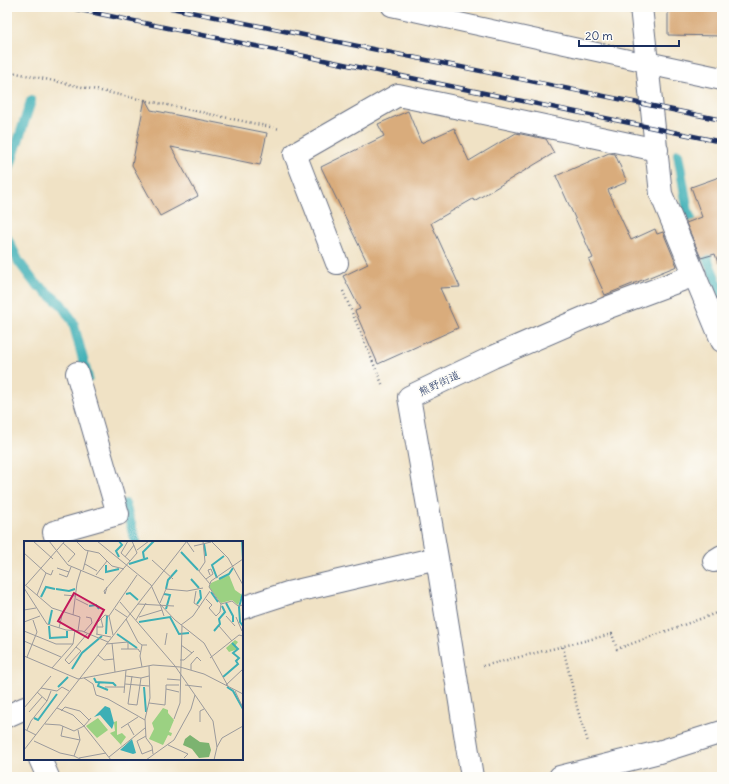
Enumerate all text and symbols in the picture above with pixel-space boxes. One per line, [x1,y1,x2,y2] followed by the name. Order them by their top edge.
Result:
[579,22,679,48] scale bar
[585,28,613,43] text: 20 m
[416,367,462,399] street label: 熊野街道
[24,541,243,760] inset map

